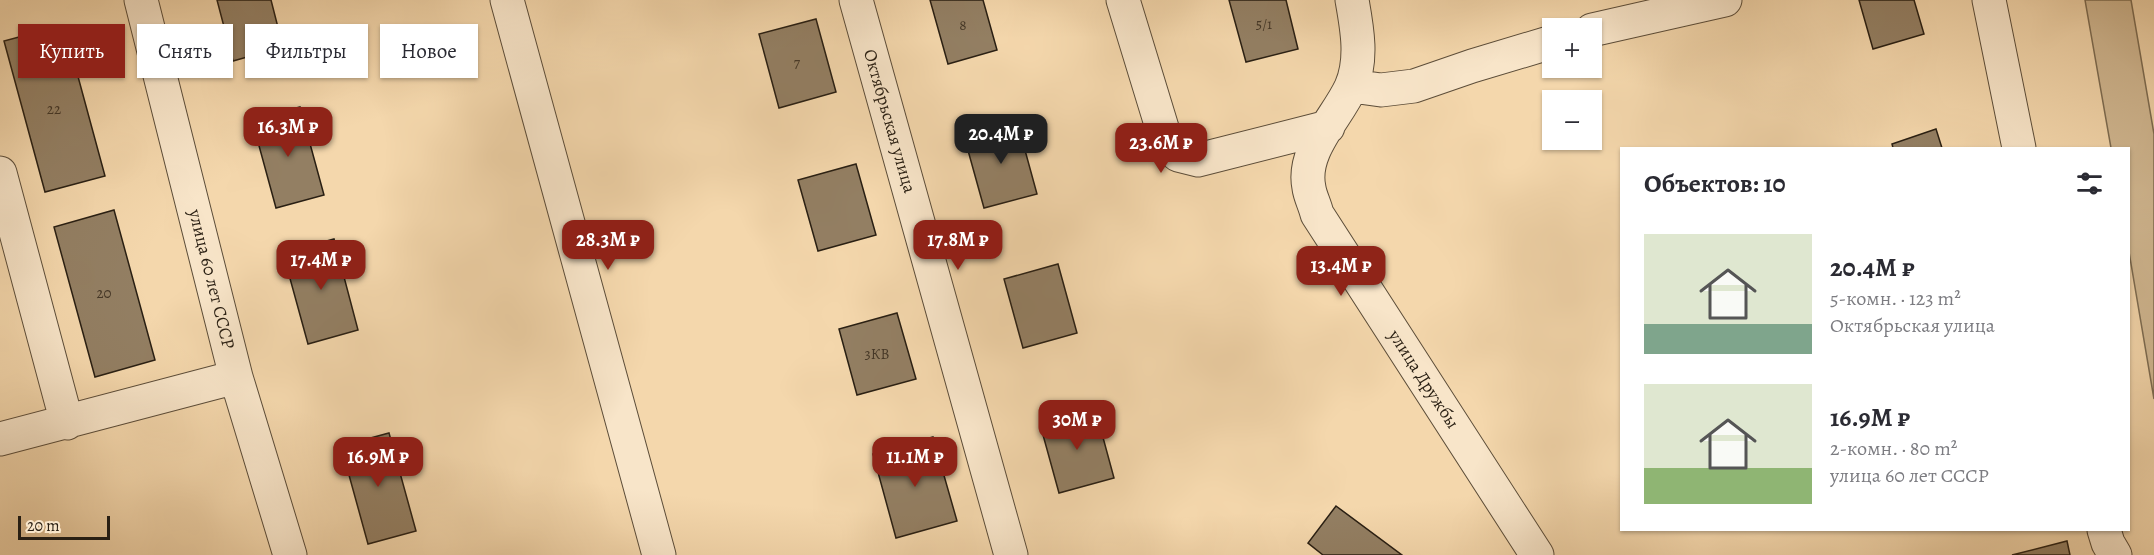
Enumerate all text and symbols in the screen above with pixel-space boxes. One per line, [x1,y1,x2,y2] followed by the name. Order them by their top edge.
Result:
[1256,14,1272,34] house number: 5/1
[959,15,967,35] house number: 8
[1542,18,1602,150] map controls
[1542,18,1602,78] button: +
[18,24,125,78] chip: Купить
[137,24,233,78] chip: Снять
[245,24,368,78] chip: Фильтры
[380,24,478,78] chip: Новое
[858,46,922,196] street label: Октябрьская улица
[794,53,801,73] house number: 7
[1542,90,1602,150] button: −
[47,99,61,119] house number: 22
[233,107,343,158] pin: 16.3M ₽
[257,113,319,140] text: 16.3M ₽
[946,114,1056,165] pin: 20.4M ₽
[968,120,1034,147] text: 20.4M ₽
[1106,123,1216,174] pin: 23.6M ₽
[1129,129,1193,156] text: 23.6M ₽
[1644,166,1786,201] text: Объектов: 10
[2073,167,2106,200] icon: filters
[183,206,241,351] street label: улица 60 лет СССР
[553,220,663,271] pin: 28.3M ₽
[903,220,1013,271] pin: 17.8M ₽
[576,226,640,253] text: 28.3M ₽
[927,226,989,253] text: 17.8M ₽
[266,240,376,291] pin: 17.4M ₽
[290,246,352,273] text: 17.4M ₽
[1286,246,1396,297] pin: 13.4M ₽
[1830,250,1915,285] text: 20.4M ₽
[1310,252,1372,279] text: 13.4M ₽
[1692,258,1764,330] icon: home
[96,283,112,303] house number: 20
[1830,285,1961,312] text: 5-комн. · 123 m²
[1830,312,1995,339] text: Октябрьская улица
[1383,324,1465,433] street label: улица Дружбы
[865,344,889,364] house number: 3КВ
[1035,400,1119,451] pin: 30M ₽
[1830,400,1910,435] text: 16.9M ₽
[1052,406,1102,433] text: 30M ₽
[1692,408,1764,480] icon: home
[1830,435,1957,462] text: 2-комн. · 80 m²
[323,437,433,488] pin: 16.9M ₽
[860,437,970,488] pin: 11.1M ₽
[347,443,409,470] text: 16.9M ₽
[886,443,944,470] text: 11.1M ₽
[1830,462,1989,489] text: улица 60 лет СССР
[18,513,110,540] scale bar
[27,515,60,537] text: 20 m

